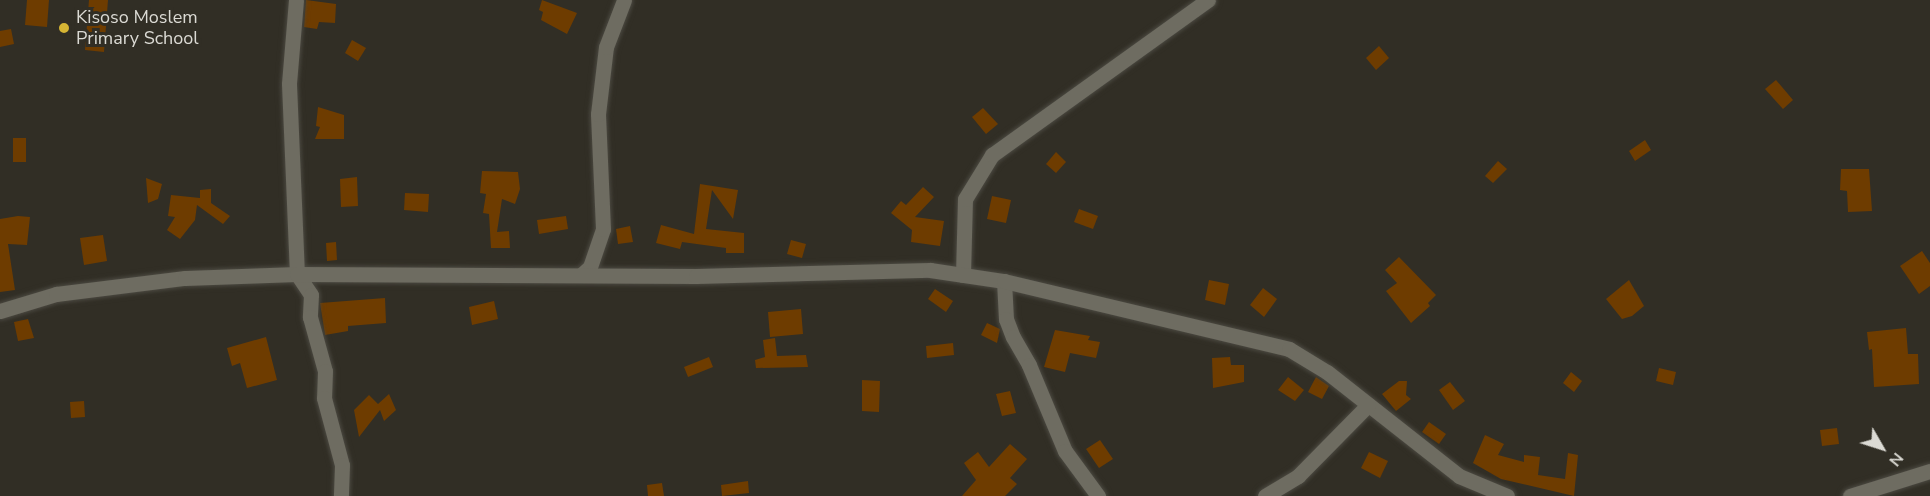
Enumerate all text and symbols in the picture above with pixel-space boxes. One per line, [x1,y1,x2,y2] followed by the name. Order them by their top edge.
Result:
[76,7,199,50] place label: Kisoso Moslem Primary School
[57,21,71,35] marker: Kisoso Moslem Primary School
[1852,418,1912,478] north arrow
[1884,448,1908,471] text: N

